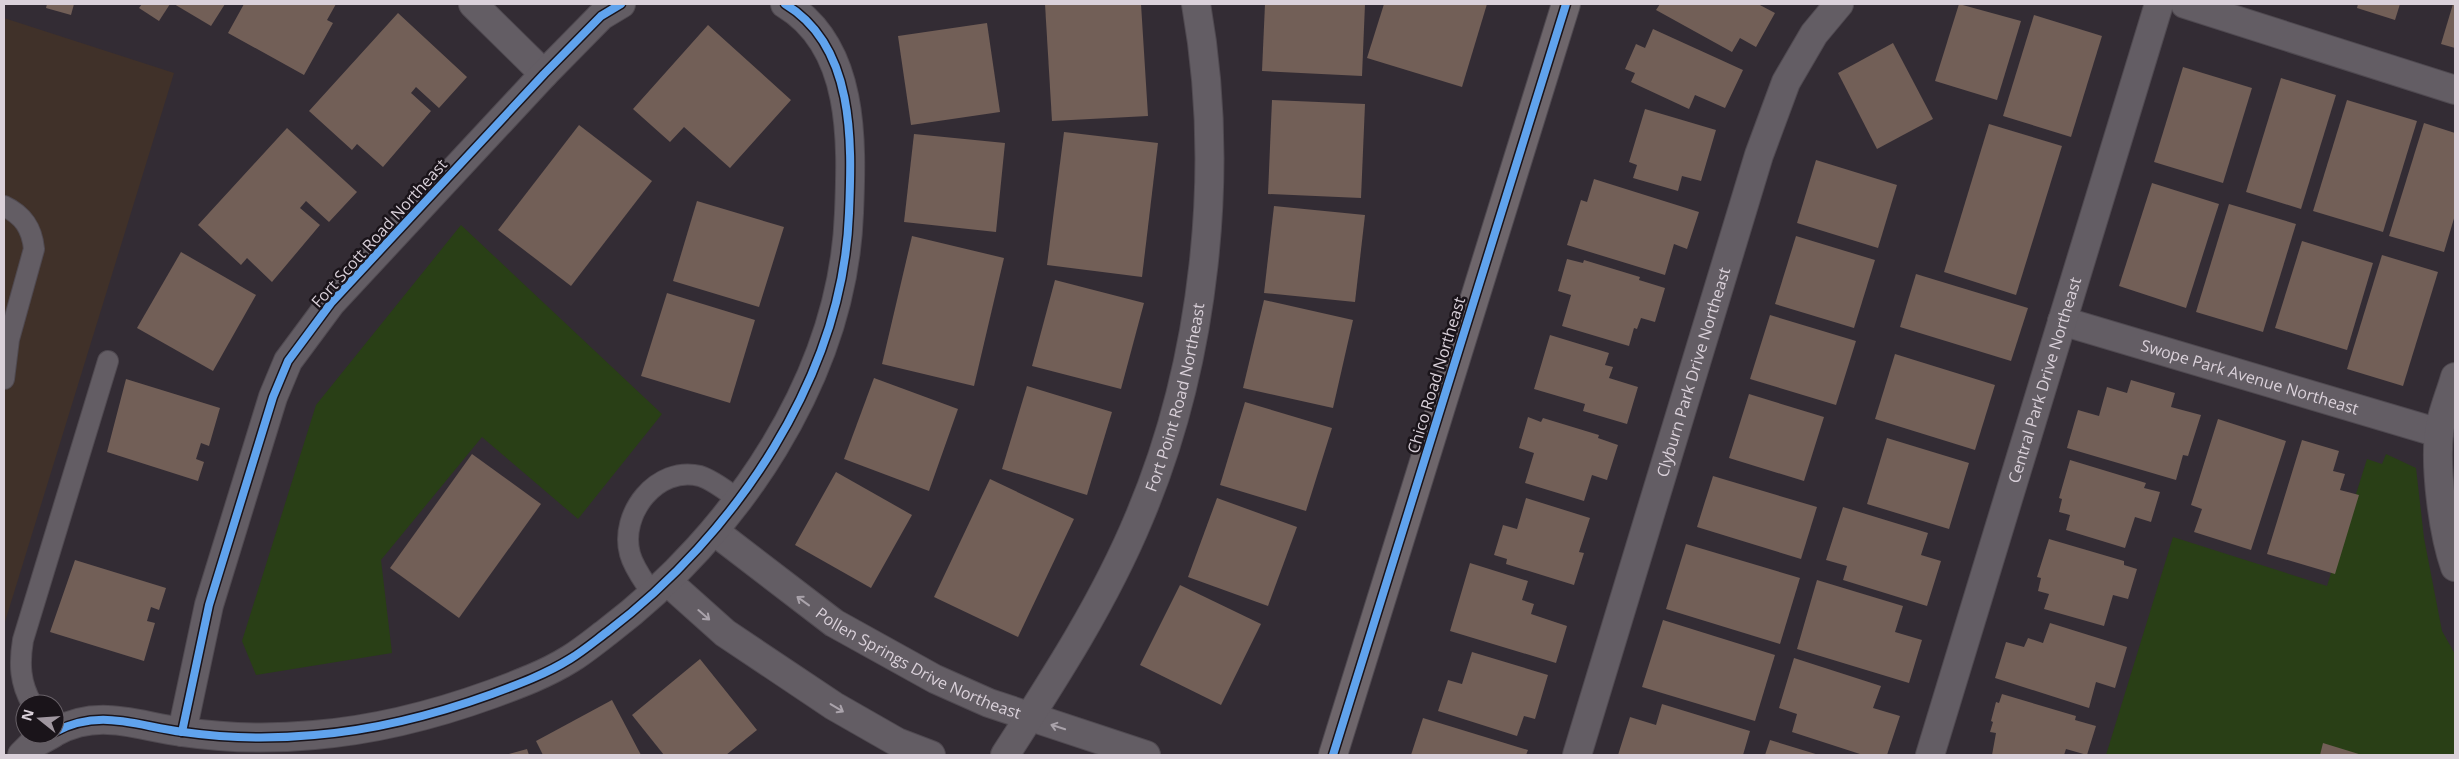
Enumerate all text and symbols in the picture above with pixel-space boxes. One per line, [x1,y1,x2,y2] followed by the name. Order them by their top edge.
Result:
[306,154,452,312] street label: Fort Scott Road Northeast
[1651,264,1735,480] street label: Clyburn Park Drive Northeast
[2003,274,2086,486] street label: Central Park Drive Northeast
[1402,294,1470,456] street label: Chico Road Northeast
[1140,301,1209,495] street label: Fort Point Road Northeast
[2138,334,2362,420] street label: Swope Park Avenue Northeast
[797,596,811,606] one-way arrow
[811,602,1024,724] street label: Pollen Springs Drive Northeast
[698,609,711,620] one-way arrow
[15,694,65,744] north arrow
[830,703,844,713] one-way arrow
[16,707,38,723] text: N
[1050,721,1066,731] one-way arrow

